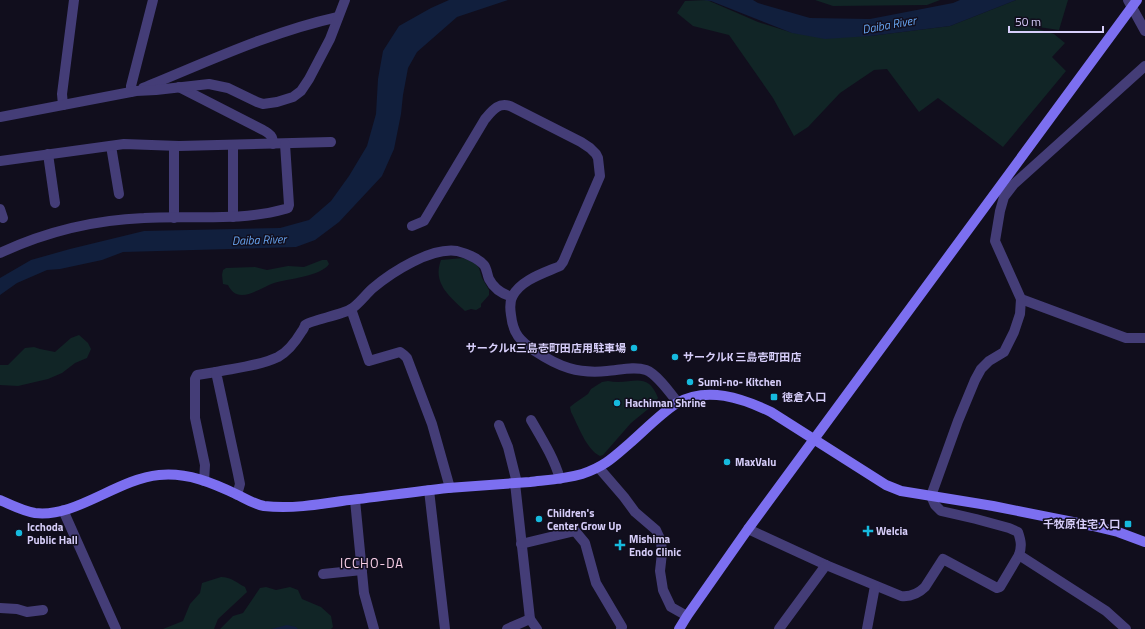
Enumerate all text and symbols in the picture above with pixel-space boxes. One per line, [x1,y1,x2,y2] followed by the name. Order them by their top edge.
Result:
[1009,8,1103,34] scale bar
[861,10,919,39] water label: Daiba River
[1015,12,1041,31] text: 50 m
[232,229,289,250] water label: Daiba River
[466,340,626,356] place label: サークルK三島壱町田店用駐車場
[629,343,639,353] marker: サークルK三島壱町田店用駐車場
[683,349,802,365] place label: サークルK 三島壱町田店
[670,352,680,362] marker: サークルK 三島壱町田店
[698,374,782,390] place label: Sumi-no- Kitchen
[685,377,695,387] marker: Sumi-no- Kitchen
[782,389,826,405] place label: 徳倉入口
[769,392,779,402] marker: 徳倉入口
[625,395,706,411] place label: Hachiman Shrine
[612,398,622,408] marker: Hachiman Shrine
[735,454,776,470] place label: MaxValu
[722,457,732,467] marker: MaxValu
[547,505,621,534] place label: Children's Center Grow Up
[534,514,544,524] marker: Children's Center Grow Up
[1043,516,1120,532] place label: 千牧原住宅入口
[27,519,78,548] place label: Icchoda Public Hall
[1123,519,1133,529] marker: 千牧原住宅入口
[876,523,908,539] place label: Welcia
[863,526,873,536] marker: Welcia
[14,528,24,538] marker: Icchoda Public Hall
[629,531,681,560] place label: Mishima Endo Clinic
[614,539,626,551] marker: Mishima Endo Clinic
[340,553,404,573] district label: ICCHO-DA

